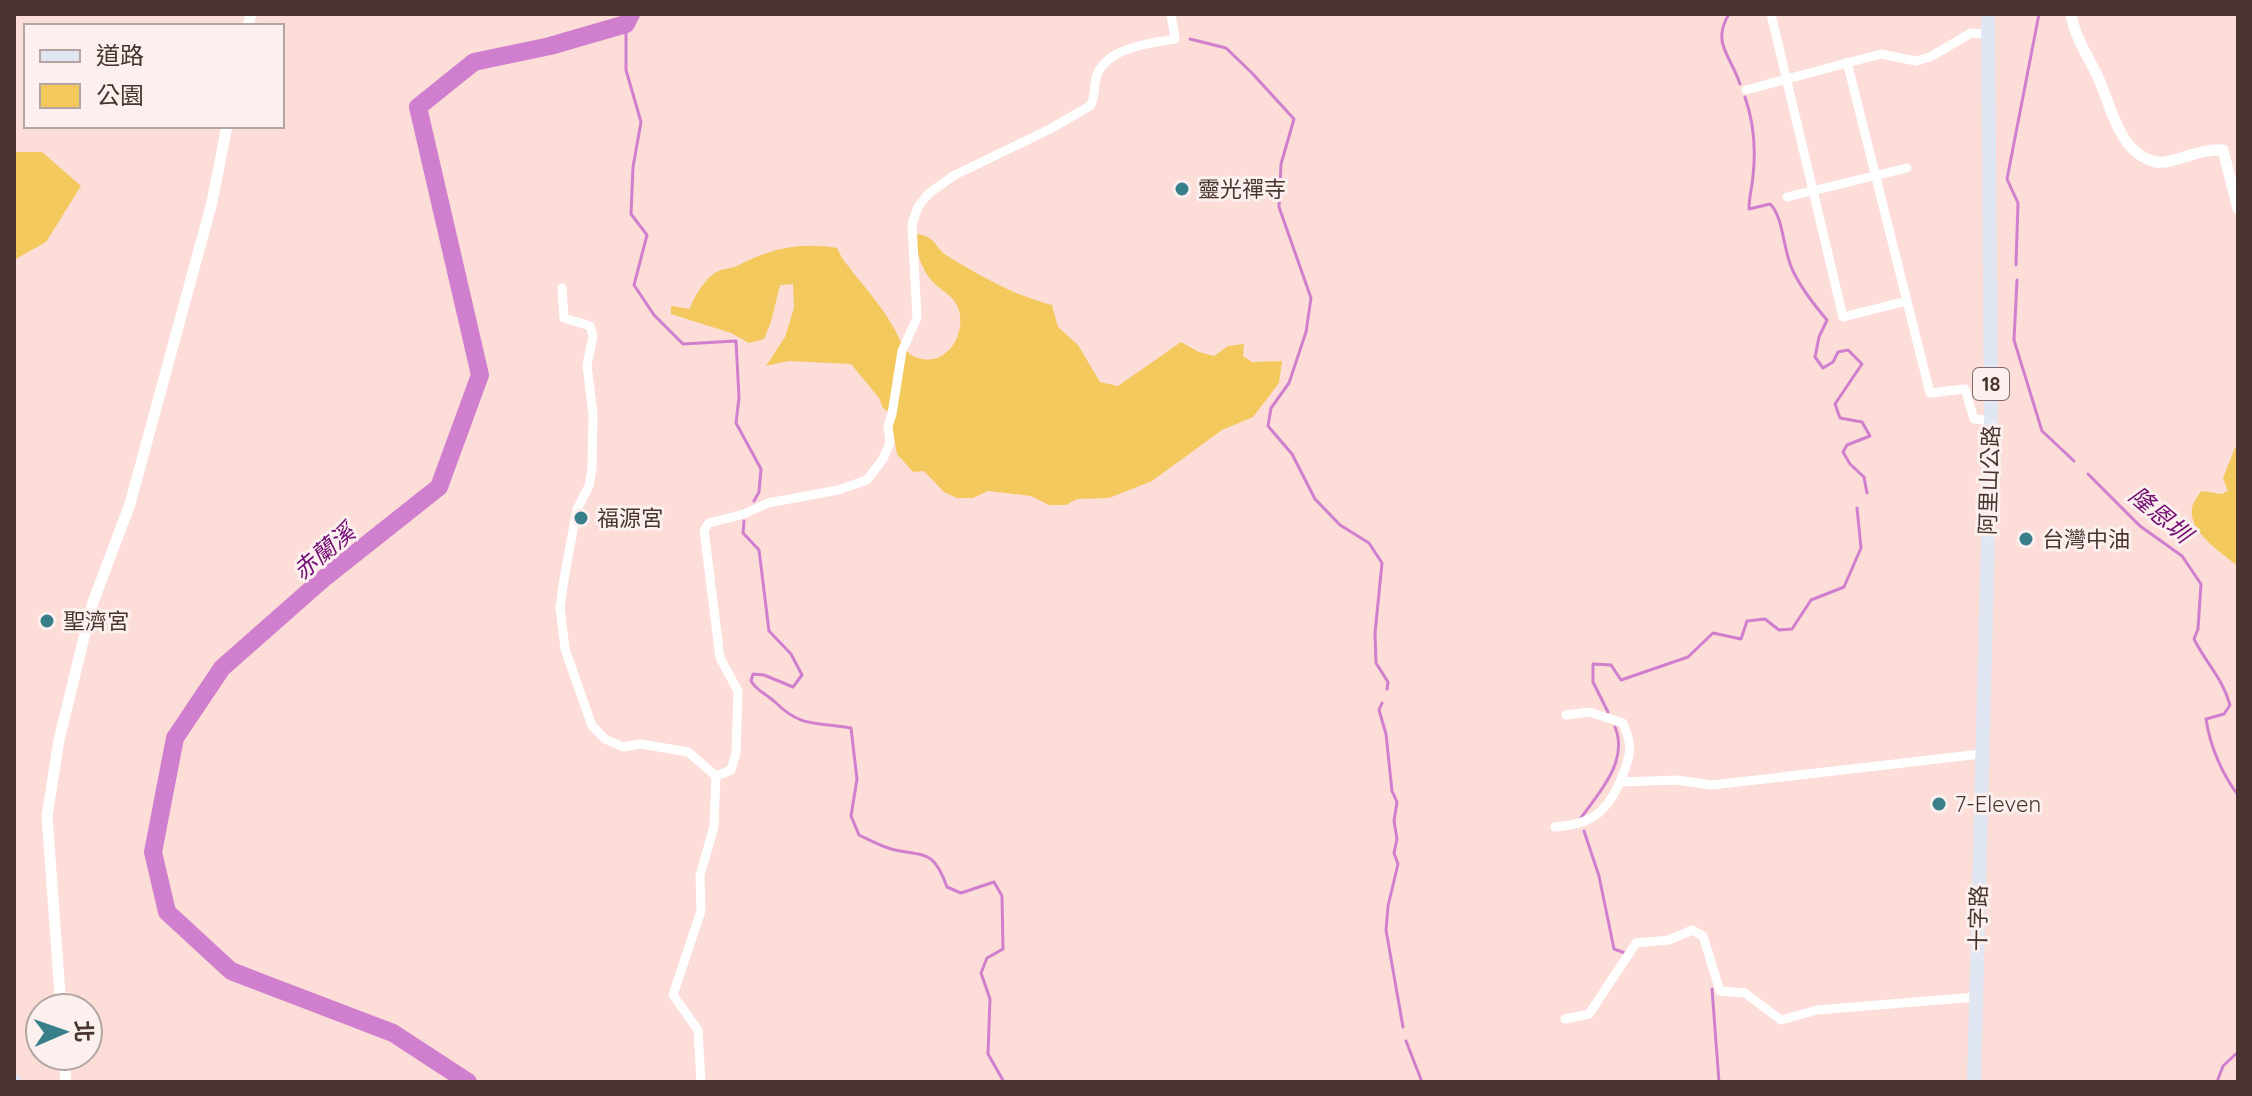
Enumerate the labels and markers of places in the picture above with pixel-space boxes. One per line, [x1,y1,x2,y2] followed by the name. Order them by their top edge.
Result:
[1198,175,1286,203] place label: 靈光禪寺
[1173,180,1191,198] marker: 靈光禪寺
[597,504,663,532] place label: 福源宮
[572,509,590,527] marker: 福源宮
[2042,525,2130,553] place label: 台灣中油
[2017,530,2035,548] marker: 台灣中油
[63,607,129,635] place label: 聖濟宮
[38,612,56,630] marker: 聖濟宮
[1955,790,2041,818] place label: 7-Eleven
[1930,795,1948,813] marker: 7-Eleven

